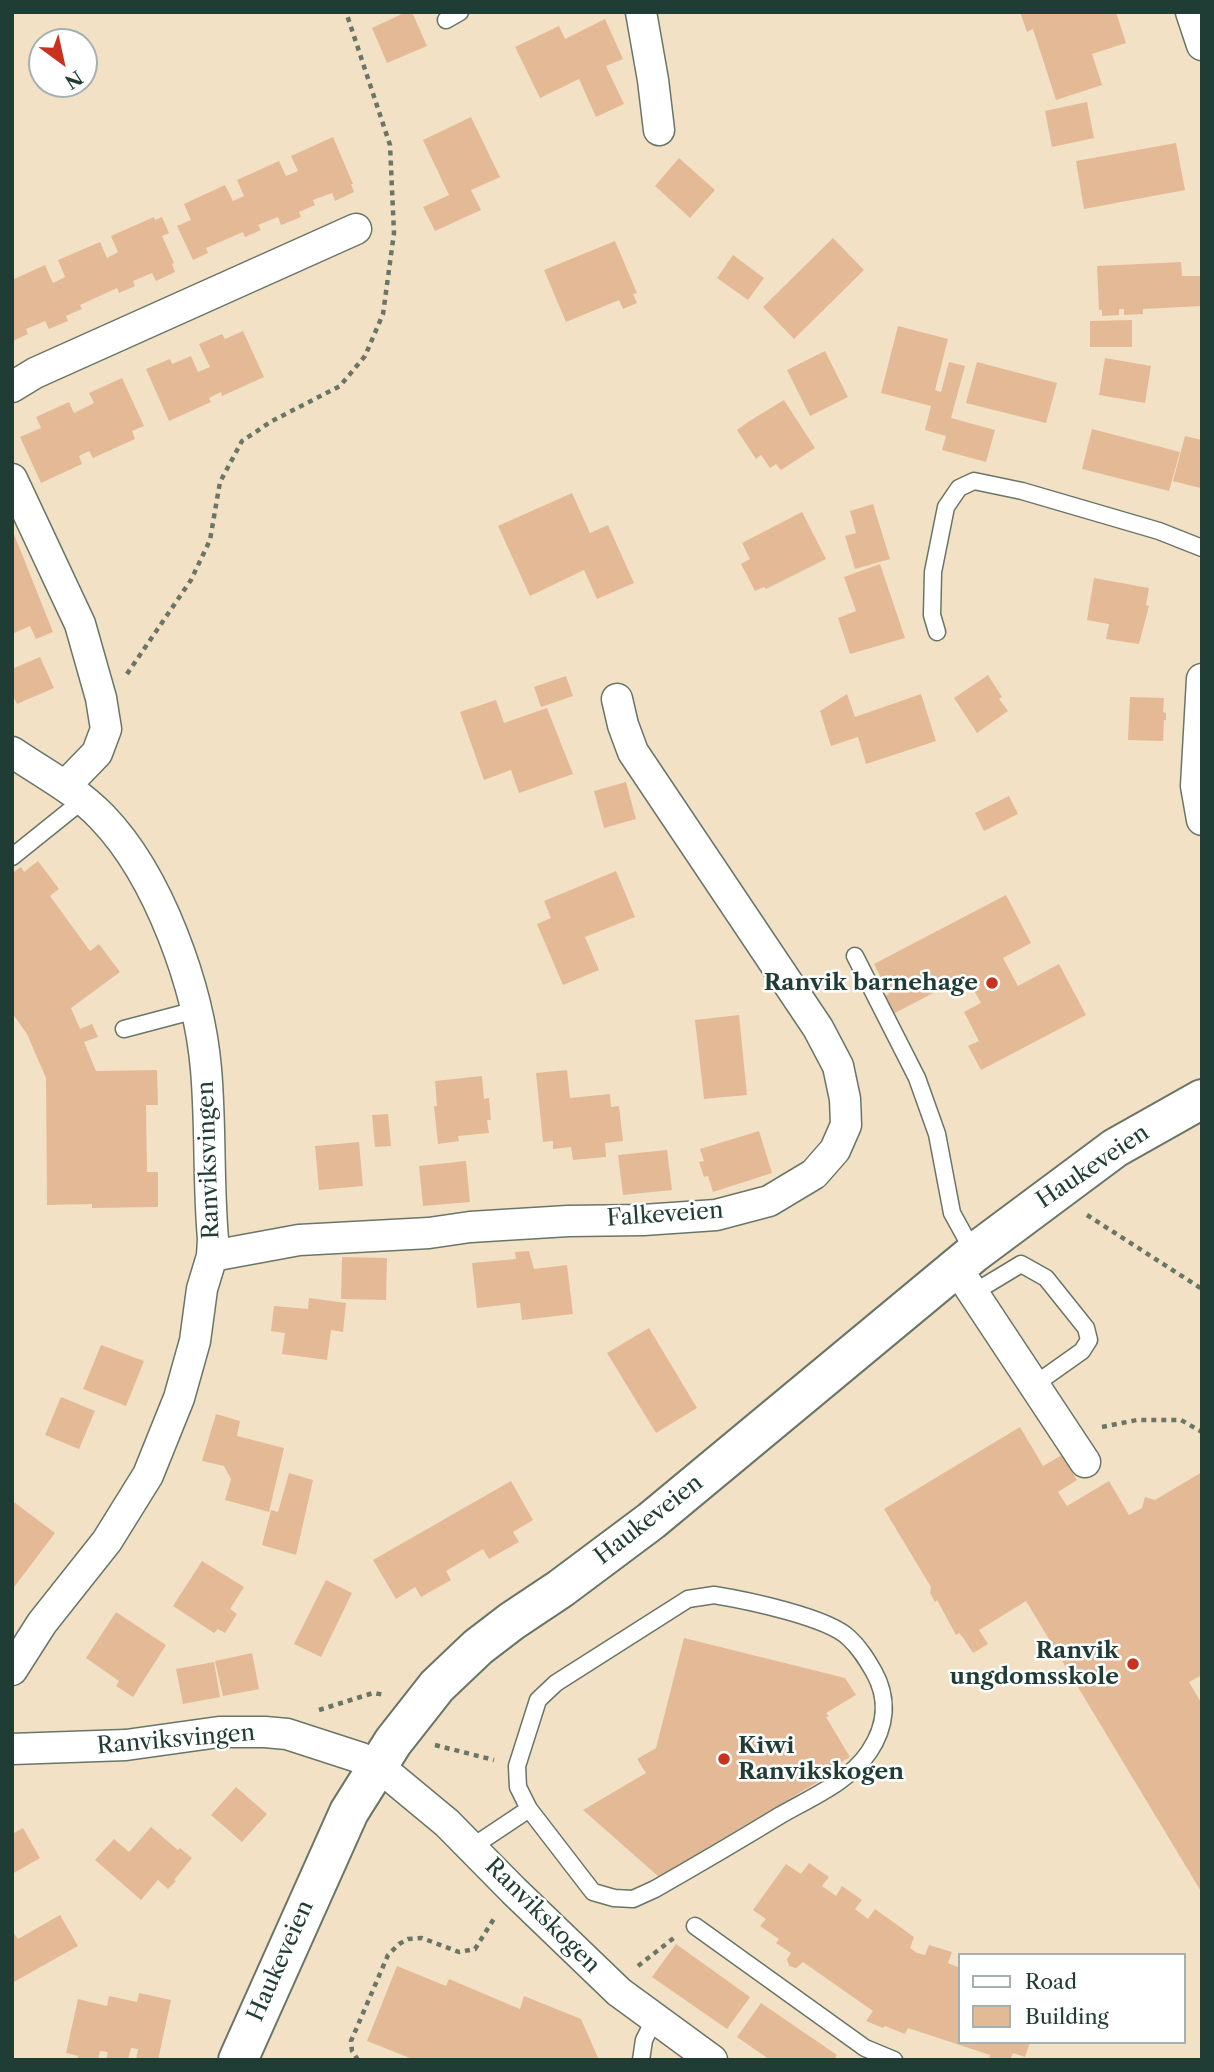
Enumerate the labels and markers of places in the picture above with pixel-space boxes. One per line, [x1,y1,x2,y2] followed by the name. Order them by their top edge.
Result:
[764,969,978,997] place label: Ranvik barnehage
[984,975,1000,991] marker: Ranvik barnehage
[950,1637,1119,1691] place label: Ranvik ungdomsskole
[1125,1656,1141,1672] marker: Ranvik ungdomsskole
[738,1732,904,1786] place label: Kiwi Ranvikskogen
[716,1751,732,1767] marker: Kiwi Ranvikskogen

